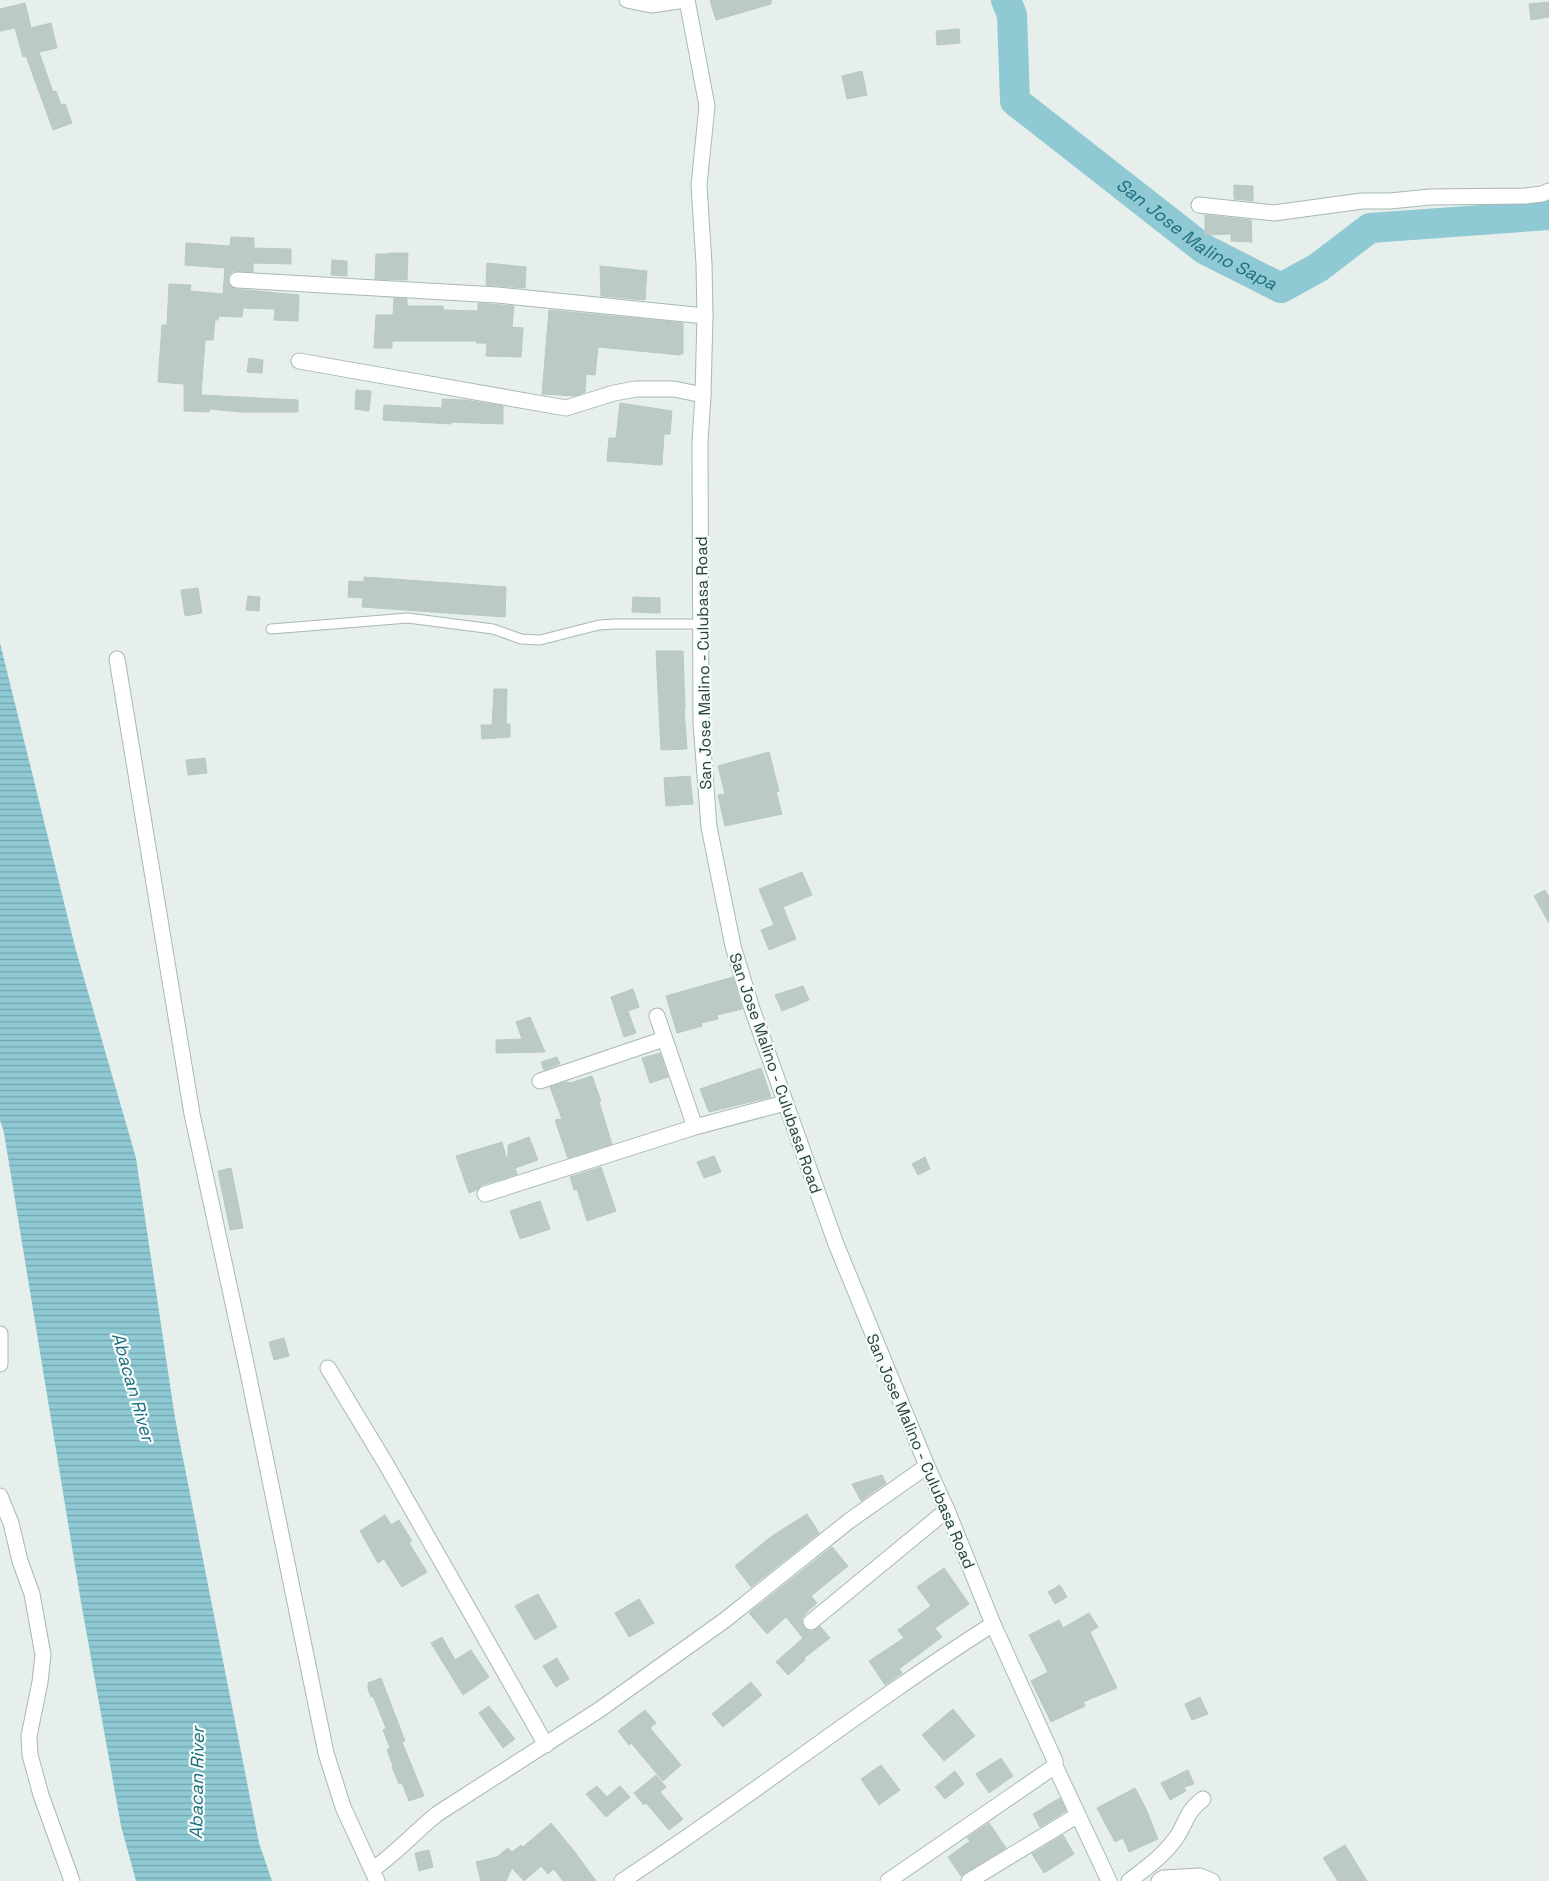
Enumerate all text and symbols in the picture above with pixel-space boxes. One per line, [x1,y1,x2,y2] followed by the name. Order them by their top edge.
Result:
[1112,173,1281,295] water label: San Jose Malino Sapa
[691,536,716,790] street label: San Jose Malino - Culubasa Road
[724,950,827,1196] street label: San Jose Malino - Culubasa Road
[107,1330,161,1446] water label: Abacan River
[861,1331,980,1572] street label: San Jose Malino - Culubasa Road
[184,1724,209,1839] water label: Abacan River

